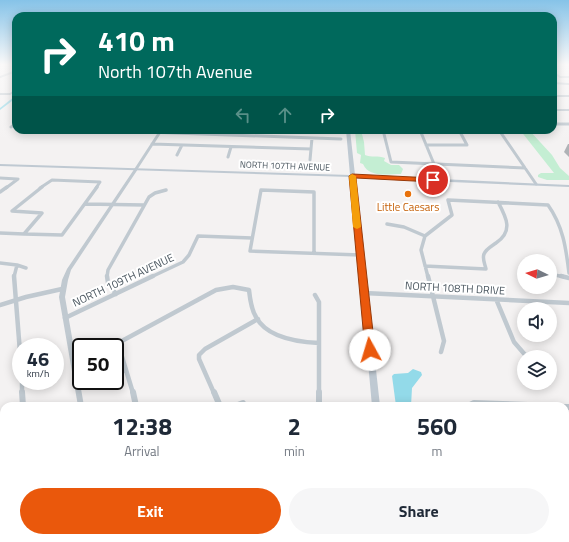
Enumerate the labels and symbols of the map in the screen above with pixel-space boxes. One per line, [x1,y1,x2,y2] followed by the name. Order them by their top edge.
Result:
[240,157,330,174] street label: NORTH 107TH AVENUE
[416,163,450,197] pin
[403,189,413,199] marker: Little Caesars
[377,199,439,215] place label: Little Caesars
[70,249,176,311] street label: NORTH 109TH AVENUE
[517,254,557,294] north arrow
[405,277,505,299] street label: NORTH 108TH DRIVE
[349,329,391,371] position arrow
[72,338,124,390] speed limit sign: 50

